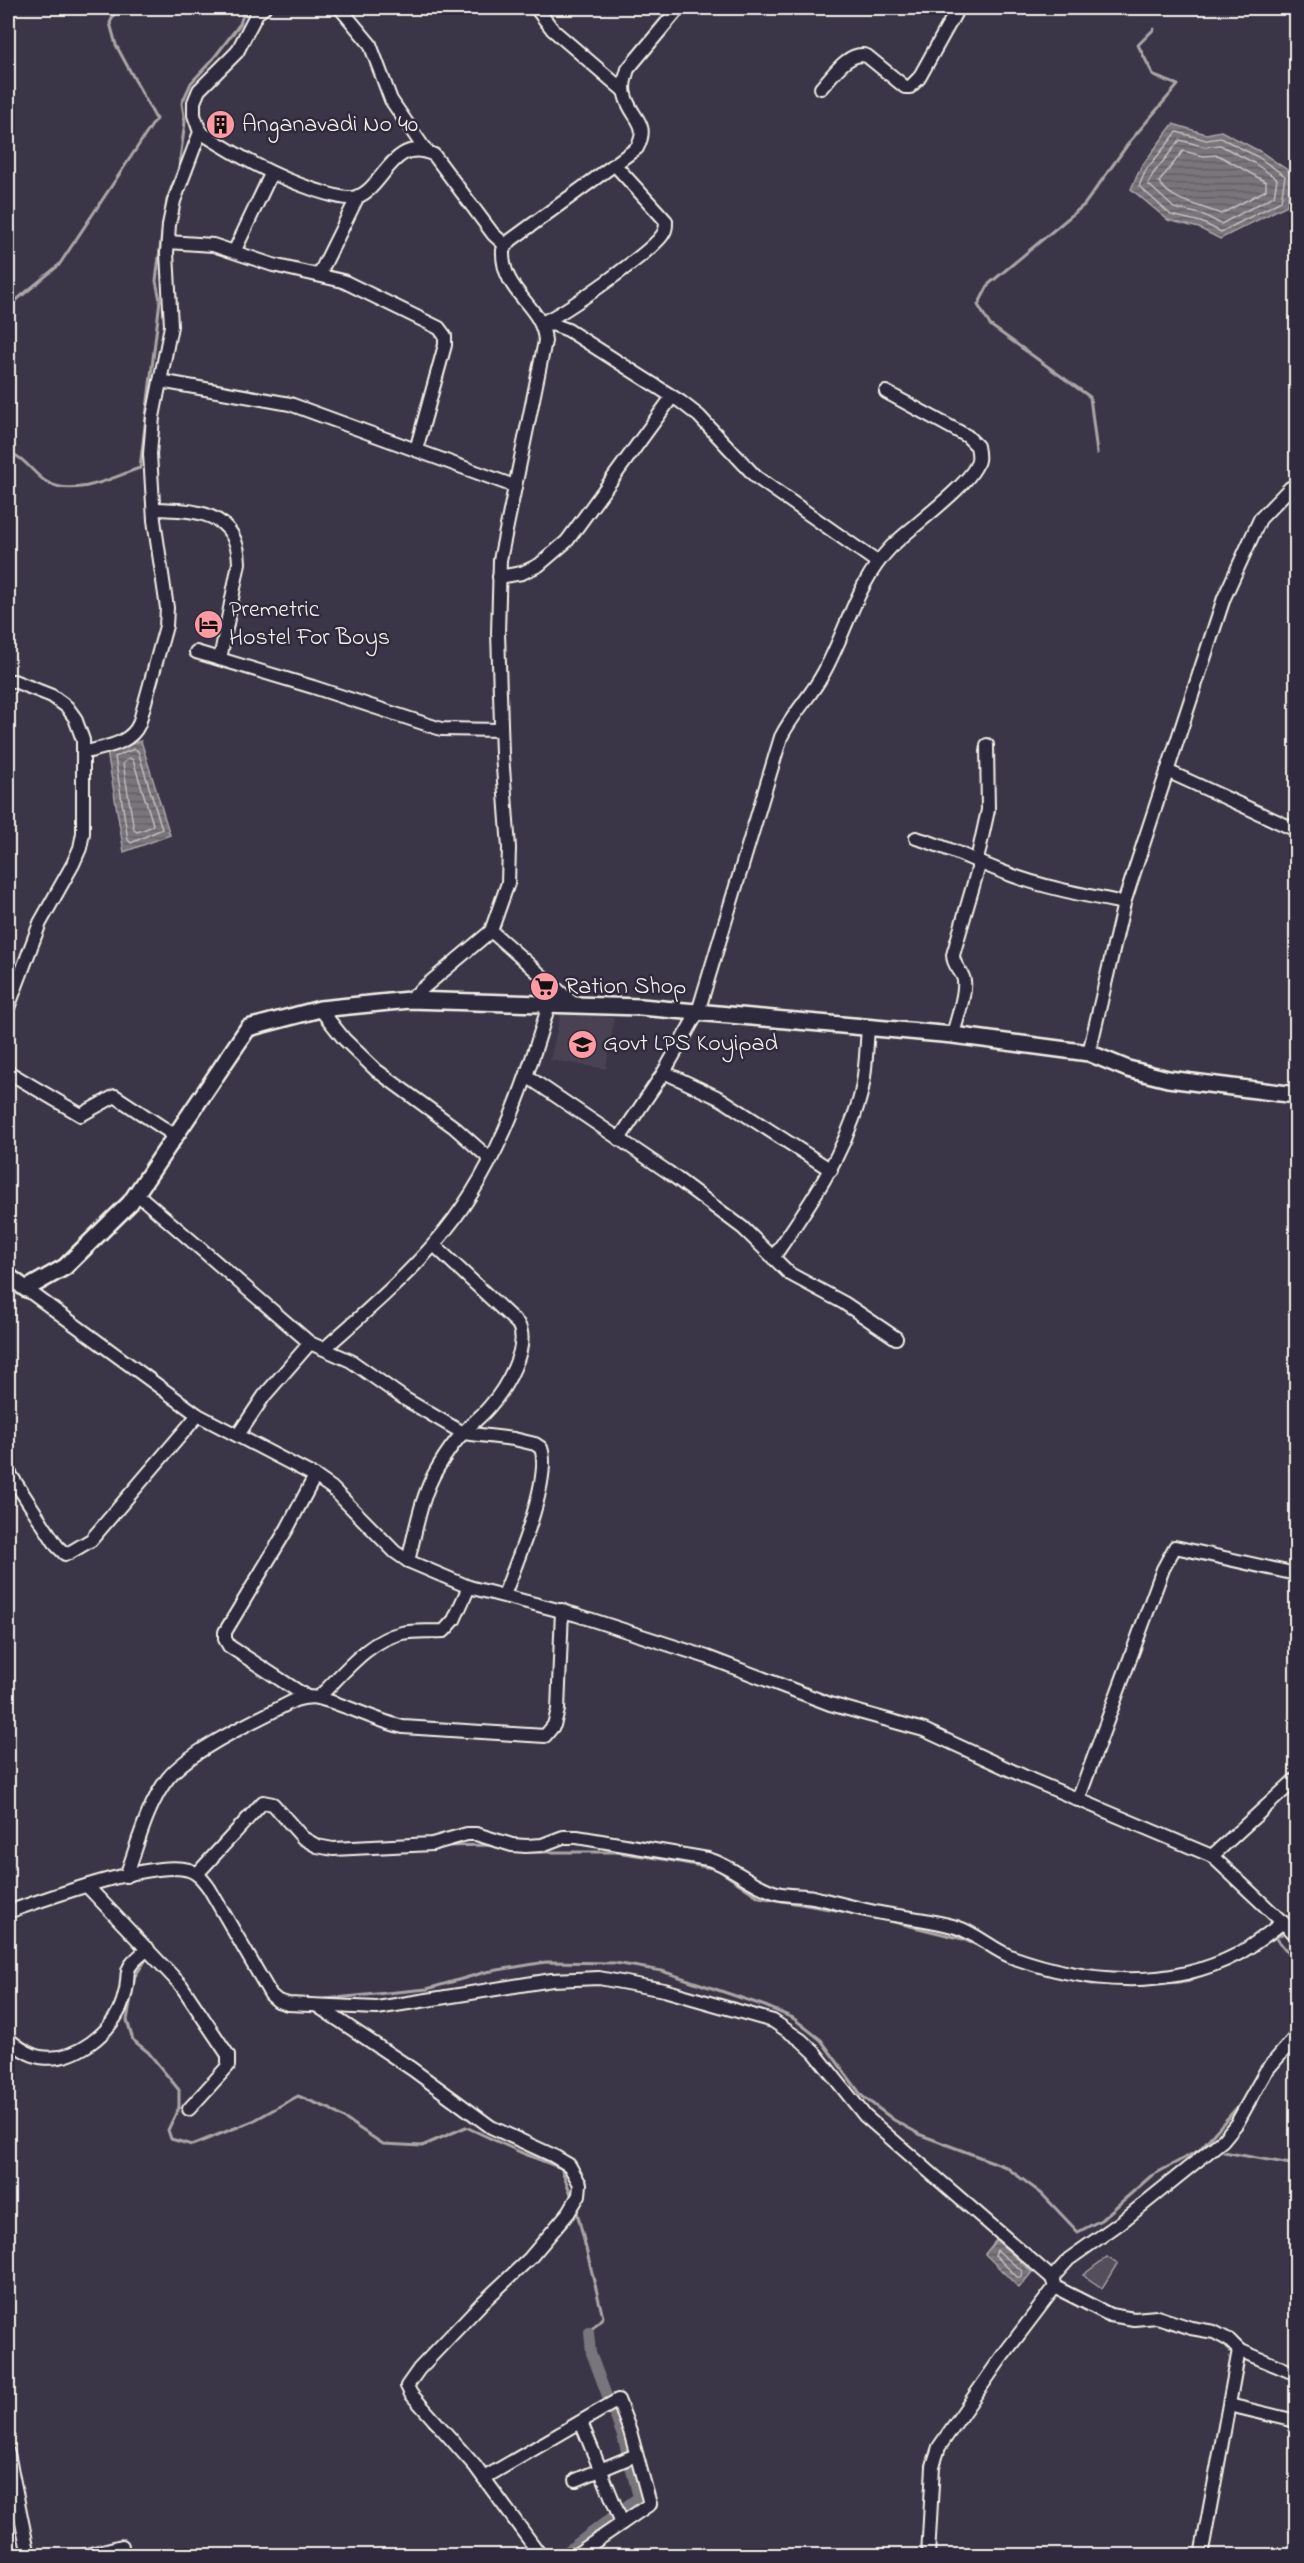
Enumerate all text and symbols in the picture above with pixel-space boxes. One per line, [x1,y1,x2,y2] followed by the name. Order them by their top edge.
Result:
[242,108,418,143] place label: Anganavadi No 40
[205,109,237,141] building icon: Anganavadi No 40
[229,593,390,657] place label: Premetric Hostel For Boys
[192,608,224,640] hotel icon: Premetric Hostel For Boys
[565,970,686,1005] place label: Ration Shop
[528,971,560,1003] supermarket icon: Ration Shop
[603,1027,778,1063] place label: Govt LPS Koyipad
[566,1028,598,1060] school or university icon: Govt LPS Koyipad

